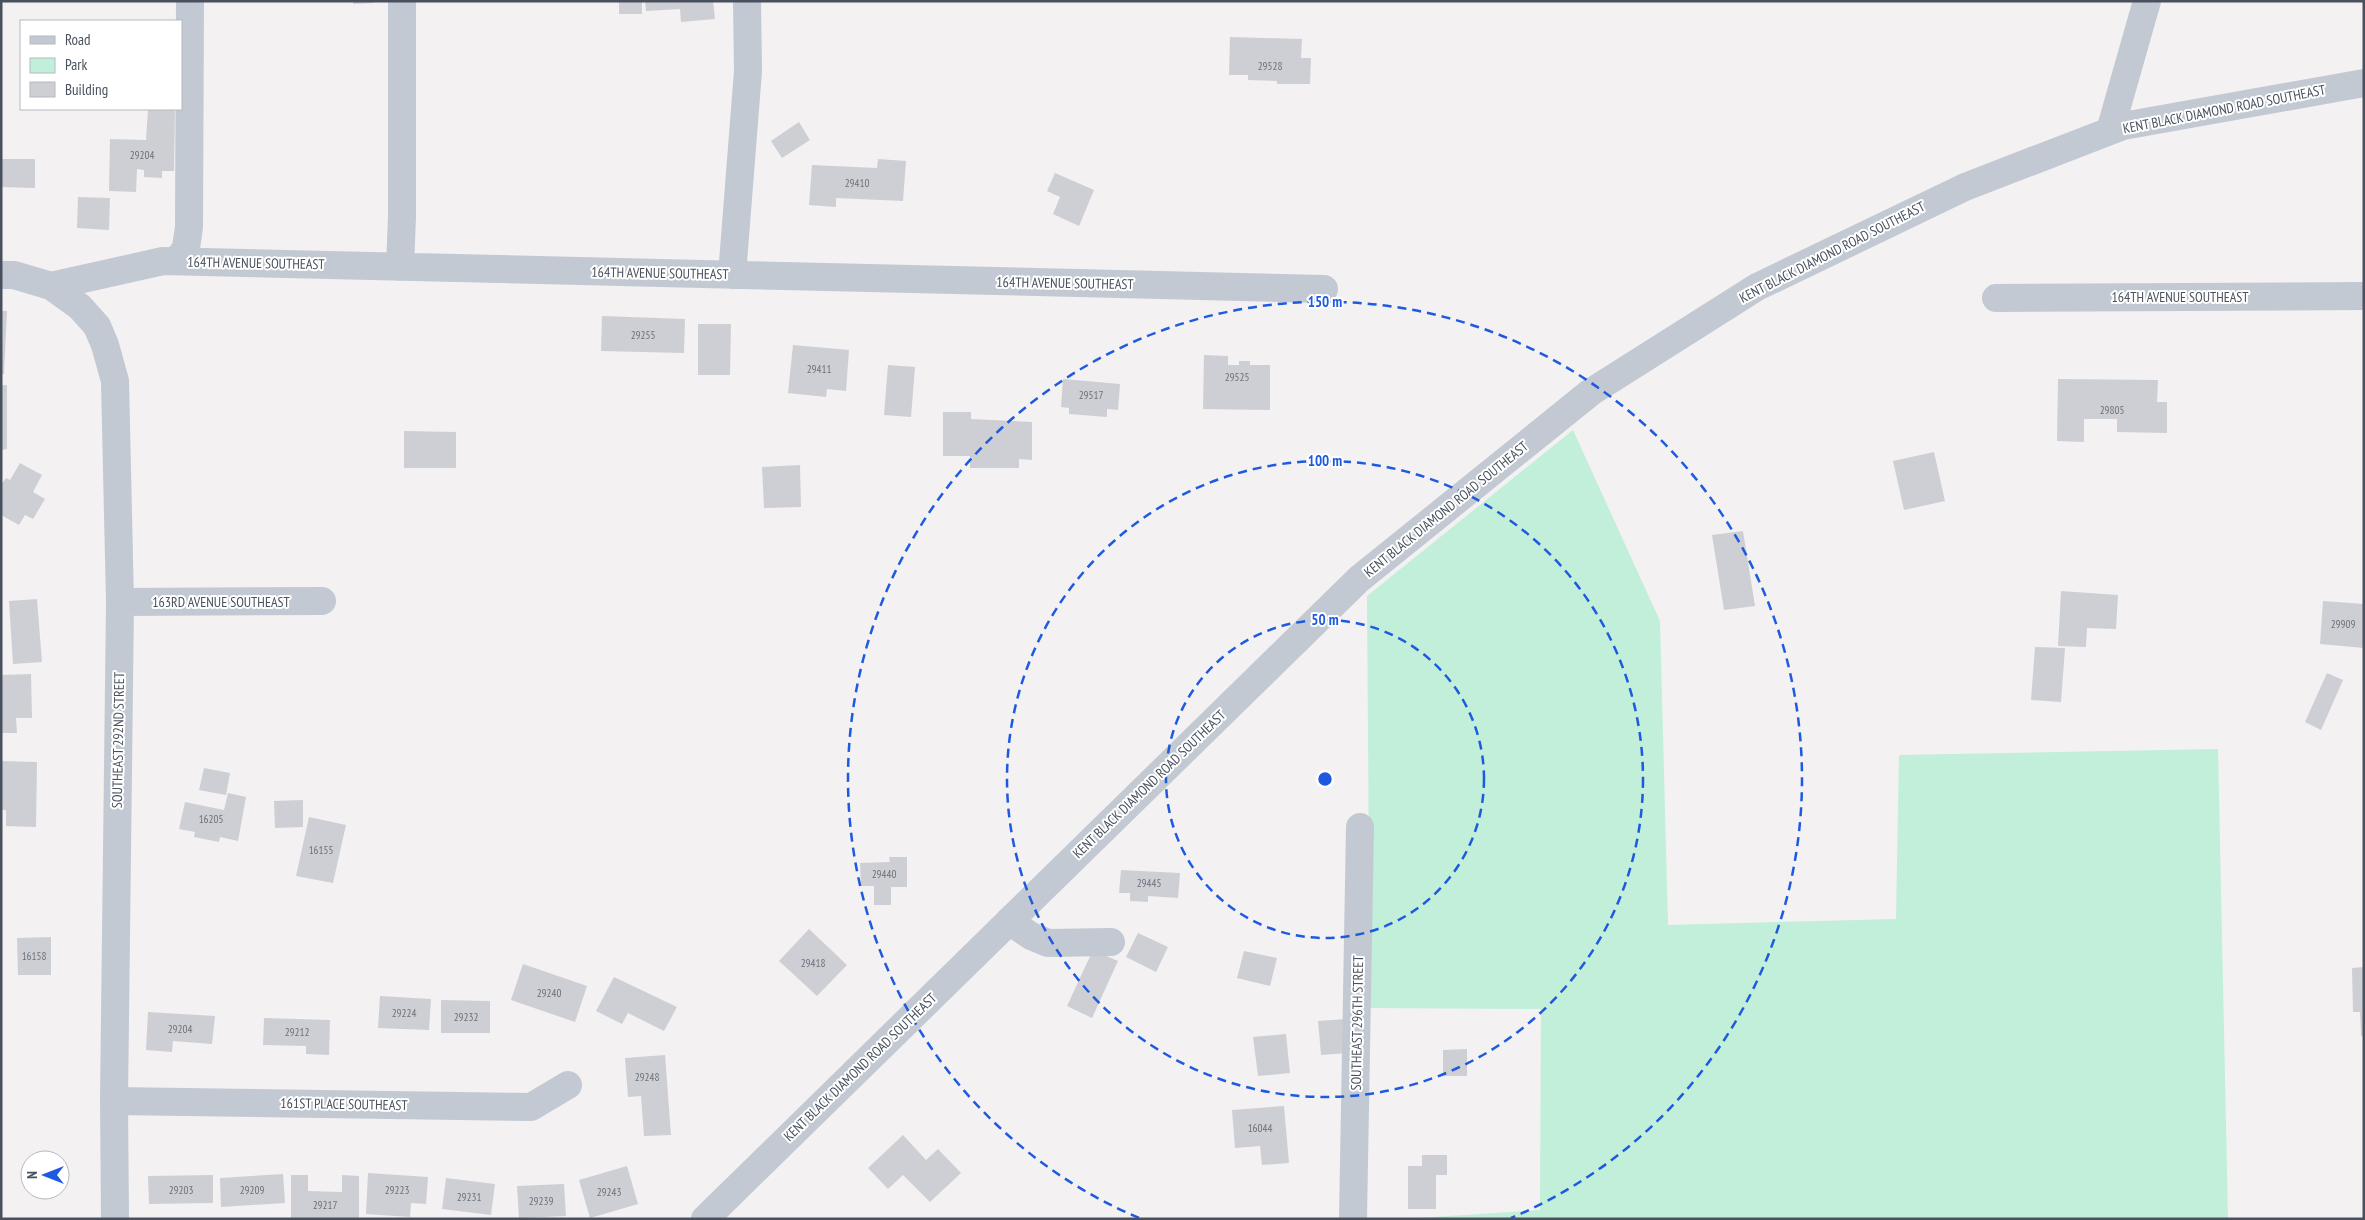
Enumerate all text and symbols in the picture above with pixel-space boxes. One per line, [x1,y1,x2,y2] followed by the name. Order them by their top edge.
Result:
[20,20,182,110] legend
[65,30,91,49] text: Road
[65,55,87,74] text: Park
[1258,59,1282,73] house number: 29528
[65,80,108,99] text: Building
[2121,80,2328,137] street label: KENT BLACK DIAMOND ROAD SOUTHEAST
[130,148,154,162] house number: 29204
[845,176,869,190] house number: 29410
[1736,197,1928,307] street label: KENT BLACK DIAMOND ROAD SOUTHEAST
[187,253,325,273] street label: 164TH AVENUE SOUTHEAST
[591,263,729,283] street label: 164TH AVENUE SOUTHEAST
[996,273,1134,293] street label: 164TH AVENUE SOUTHEAST
[2111,288,2249,306] street label: 164TH AVENUE SOUTHEAST
[1308,292,1342,311] text: 150 m
[631,328,655,342] house number: 29255
[807,362,831,376] house number: 29411
[1225,370,1249,384] house number: 29525
[1079,388,1103,402] house number: 29517
[2100,403,2124,417] house number: 29805
[1360,437,1532,581] street label: KENT BLACK DIAMOND ROAD SOUTHEAST
[1308,451,1342,470] text: 100 m
[152,593,291,611] street label: 163RD AVENUE SOUTHEAST
[1311,610,1339,629] text: 50 m
[2331,617,2355,631] house number: 29909
[108,671,128,808] street label: SOUTHEAST 292ND STREET
[1069,705,1230,862] street label: KENT BLACK DIAMOND ROAD SOUTHEAST
[1316,770,1334,788] centre of rings
[199,812,223,826] house number: 16205
[309,843,333,857] house number: 16155
[872,867,896,881] house number: 29440
[1137,876,1161,890] house number: 29445
[22,949,46,963] house number: 16158
[1347,955,1367,1091] street label: SOUTHEAST 296TH STREET
[801,956,825,970] house number: 29418
[537,986,561,1000] house number: 29240
[780,988,941,1145] street label: KENT BLACK DIAMOND ROAD SOUTHEAST
[392,1006,416,1020] house number: 29224
[454,1010,478,1024] house number: 29232
[168,1022,192,1036] house number: 29204
[285,1025,309,1039] house number: 29212
[635,1070,659,1084] house number: 29248
[280,1094,408,1114] street label: 161ST PLACE SOUTHEAST
[1248,1121,1272,1135] house number: 16044
[20,1150,70,1200] north arrow
[23,1171,41,1179] text: N
[169,1183,193,1197] house number: 29203
[240,1183,264,1197] house number: 29209
[385,1183,409,1197] house number: 29223
[597,1185,621,1199] house number: 29243
[457,1190,481,1204] house number: 29231
[529,1194,553,1208] house number: 29239
[313,1198,337,1212] house number: 29217

